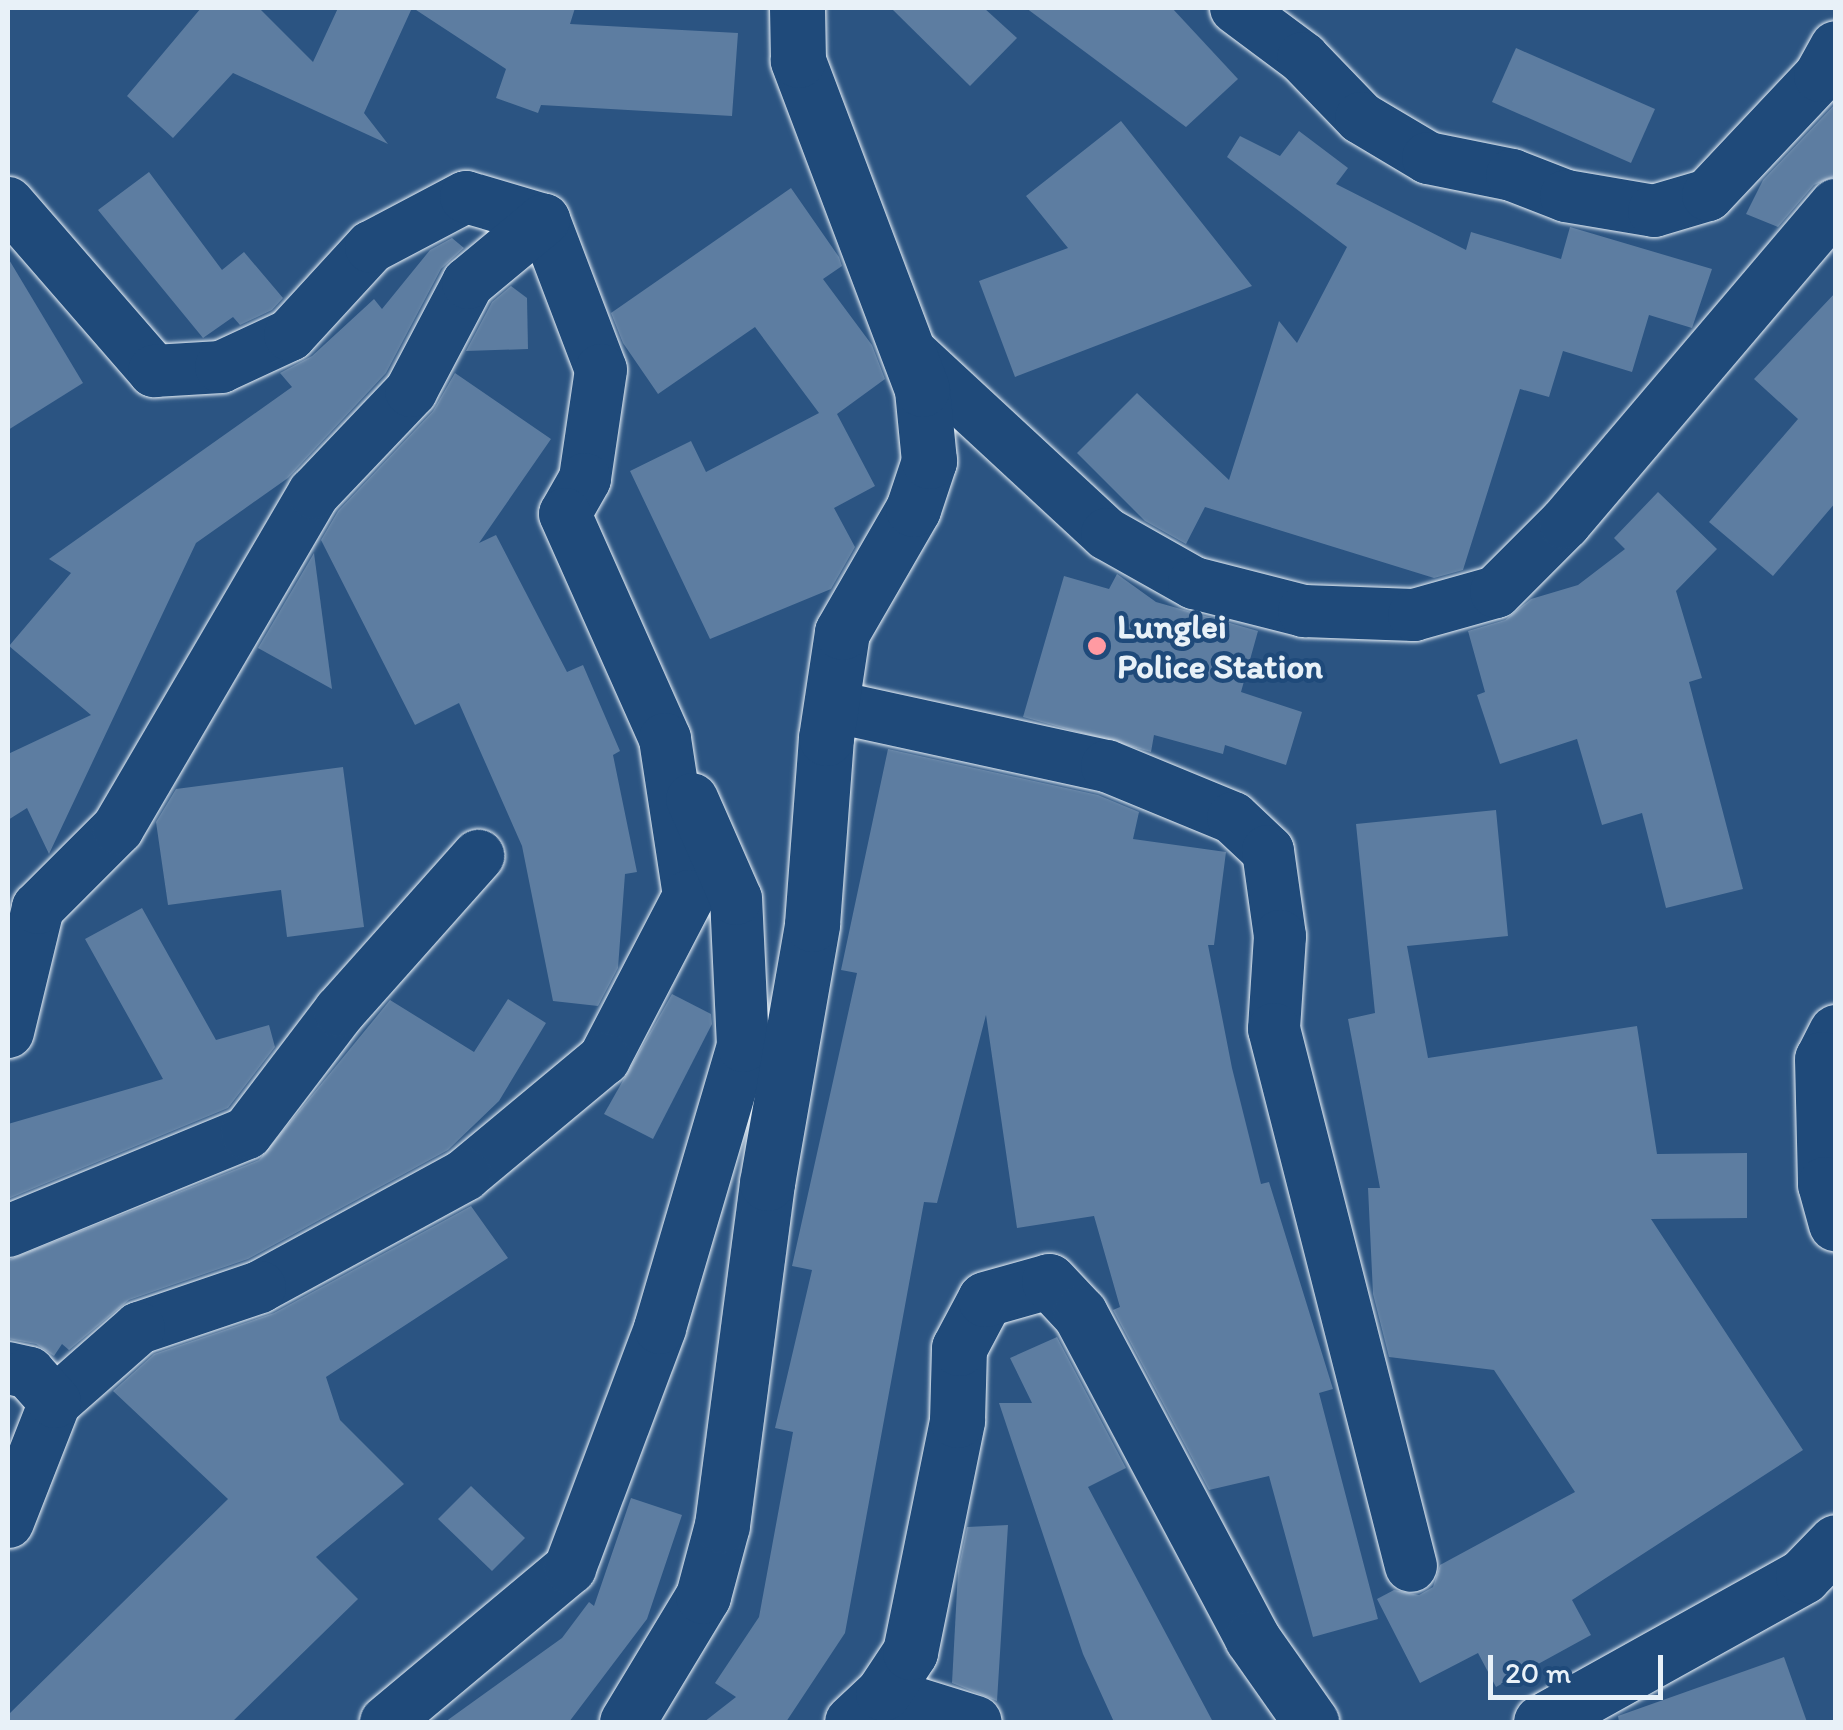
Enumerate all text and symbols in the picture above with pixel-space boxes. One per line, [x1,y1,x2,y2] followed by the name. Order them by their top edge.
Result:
[1117,605,1324,687] place label: Lunglei Police Station
[1086,635,1108,657] marker: Lunglei Police Station
[1493,1635,1668,1697] scale bar
[1505,1654,1571,1691] text: 20 m

